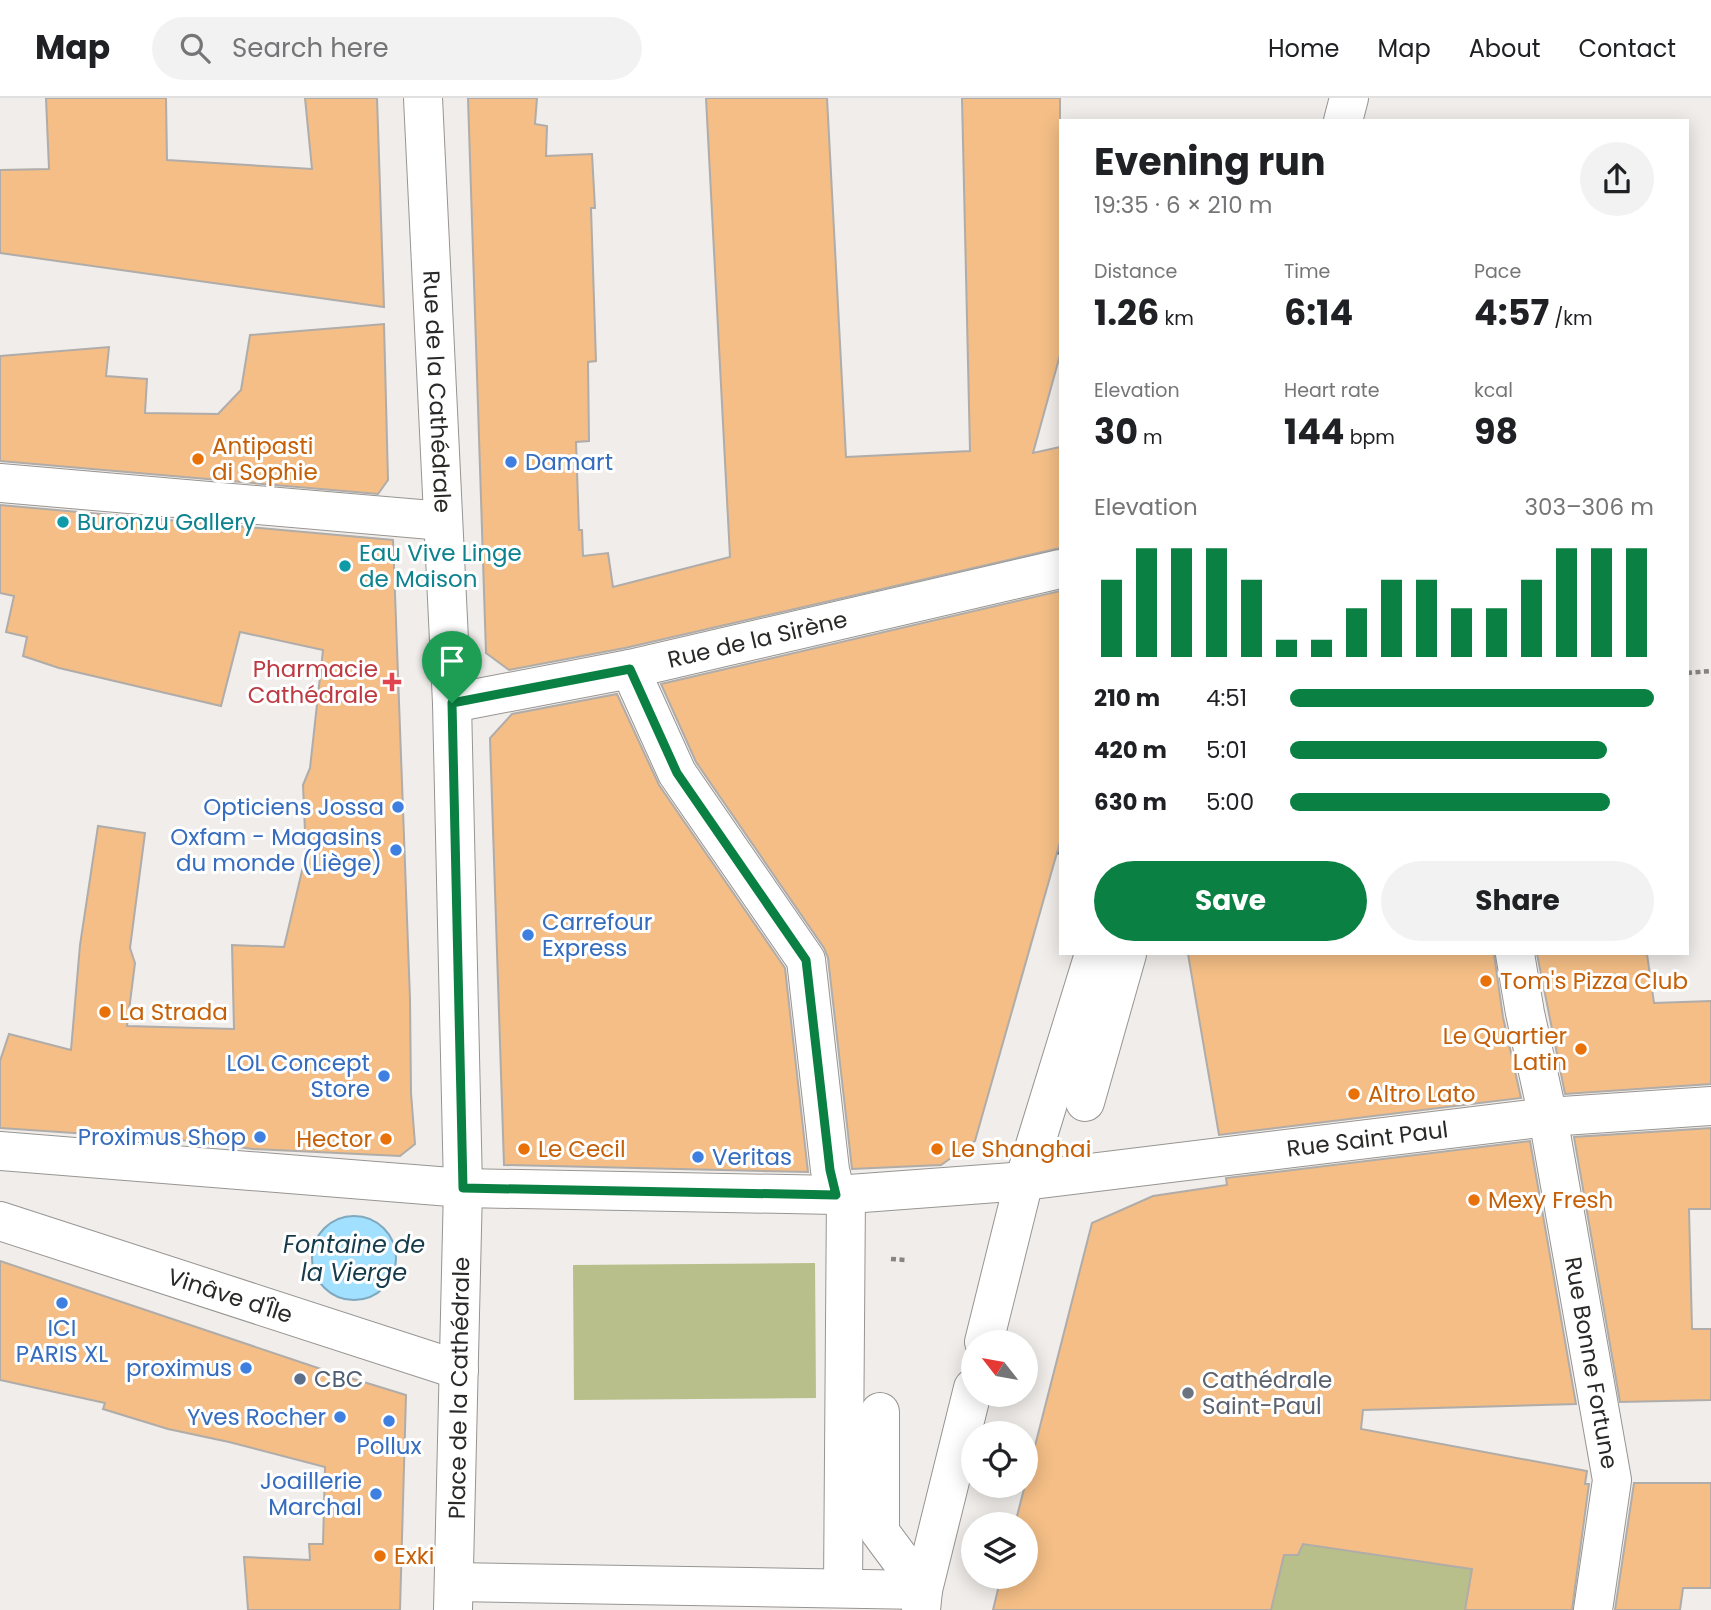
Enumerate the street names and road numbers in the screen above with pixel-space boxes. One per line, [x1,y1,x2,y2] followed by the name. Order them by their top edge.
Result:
[415,270,459,514] street label: Rue de la Cathédrale
[664,603,850,676] street label: Rue de la Sirène
[1285,1113,1450,1165] street label: Rue Saint Paul
[1557,1254,1626,1471] street label: Rue Bonne Fortune
[441,1257,477,1519] street label: Place de la Cathédrale
[164,1260,297,1331] street label: Vinâve d'Île

